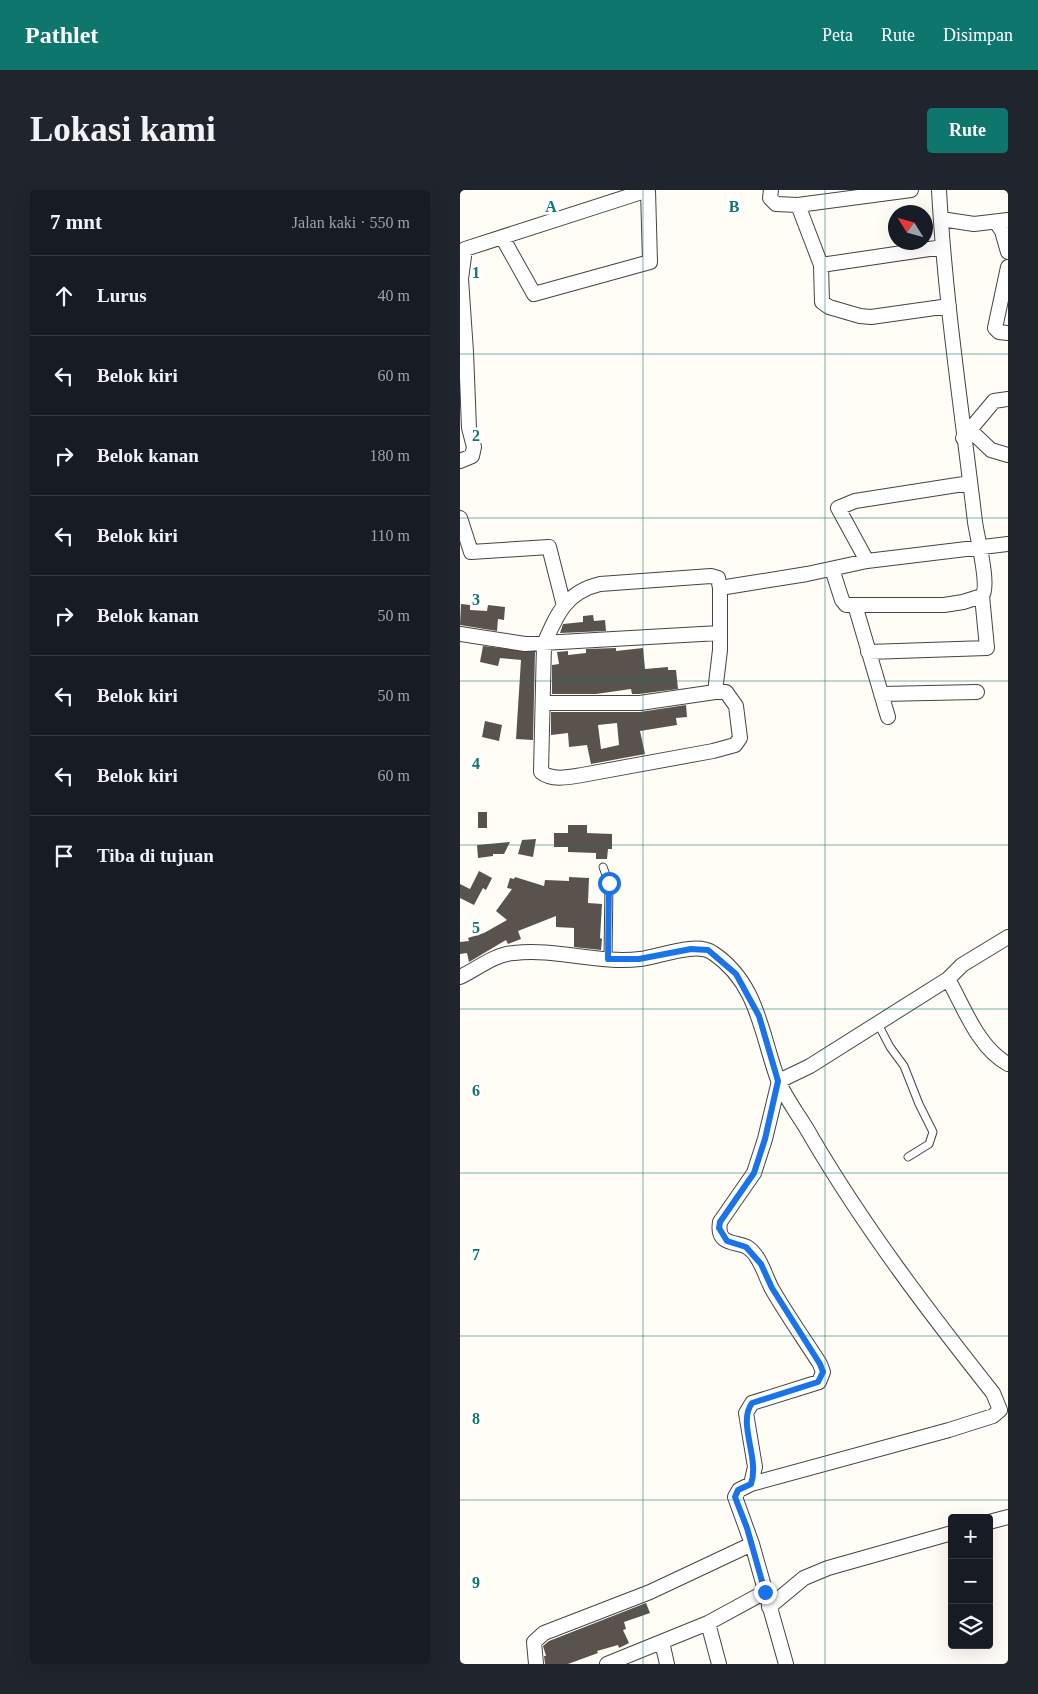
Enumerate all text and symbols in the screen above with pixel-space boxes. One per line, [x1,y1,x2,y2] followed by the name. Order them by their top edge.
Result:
[25,22,98,48] text: Pathlet
[822,25,853,45] text: Peta
[881,25,915,45] text: Rute
[943,25,1013,45] text: Disimpan
[927,108,1008,153] button: Rute
[30,110,216,149] text: Lokasi kami
[545,198,557,215] text: A
[729,198,740,215] text: B
[888,205,933,250] north arrow
[50,210,102,234] text: 7 mnt
[292,214,410,231] text: Jalan kaki · 550 m
[472,264,480,281] text: 1
[50,282,78,310] icon: ahead
[97,285,147,306] text: Lurus
[378,287,410,304] text: 40 m
[50,362,78,390] icon: left
[97,365,178,386] text: Belok kiri
[378,367,410,384] text: 60 m
[472,427,480,444] text: 2
[50,442,78,470] icon: right
[97,445,199,466] text: Belok kanan
[370,447,410,464] text: 180 m
[50,522,78,550] icon: left
[97,525,178,546] text: Belok kiri
[370,527,410,544] text: 110 m
[472,591,480,608] text: 3
[50,602,78,630] icon: right
[97,605,199,626] text: Belok kanan
[378,607,410,624] text: 50 m
[50,682,78,710] icon: left
[97,685,178,706] text: Belok kiri
[378,687,410,704] text: 50 m
[472,755,480,772] text: 4
[50,762,78,790] icon: left
[97,765,178,786] text: Belok kiri
[378,767,410,784] text: 60 m
[50,842,78,870] icon: arrive
[97,845,214,866] text: Tiba di tujuan
[598,872,621,895] route start
[472,919,480,936] text: 5
[472,1082,480,1099] text: 6
[472,1246,480,1263] text: 7
[472,1410,480,1427] text: 8
[948,1514,993,1649] map controls
[948,1514,993,1559] button: +
[948,1559,993,1604] button: −
[472,1574,480,1591] text: 9
[754,1581,777,1604] route end
[948,1604,993,1649] button: layers

